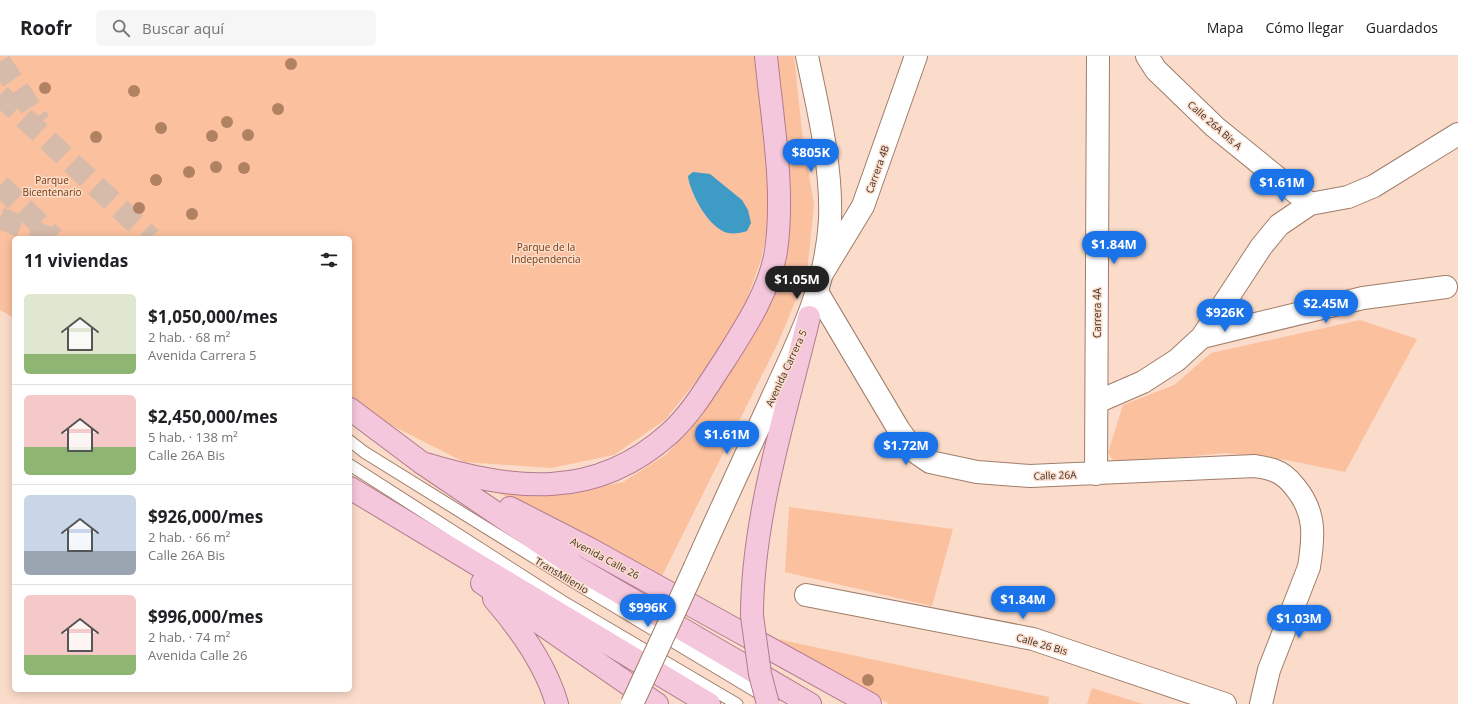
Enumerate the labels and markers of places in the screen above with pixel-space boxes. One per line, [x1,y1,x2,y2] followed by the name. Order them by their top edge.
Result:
[783,139,839,173] pin: $805K
[1249,169,1315,203] pin: $1.61M
[1081,231,1147,265] pin: $1.84M
[764,266,830,300] pin: $1.05M
[1293,290,1359,324] pin: $2.45M
[1197,299,1253,333] pin: $926K
[694,421,760,455] pin: $1.61M
[873,432,939,466] pin: $1.72M
[990,586,1056,620] pin: $1.84M
[620,594,676,628] pin: $996K
[1266,605,1332,639] pin: $1.03M

